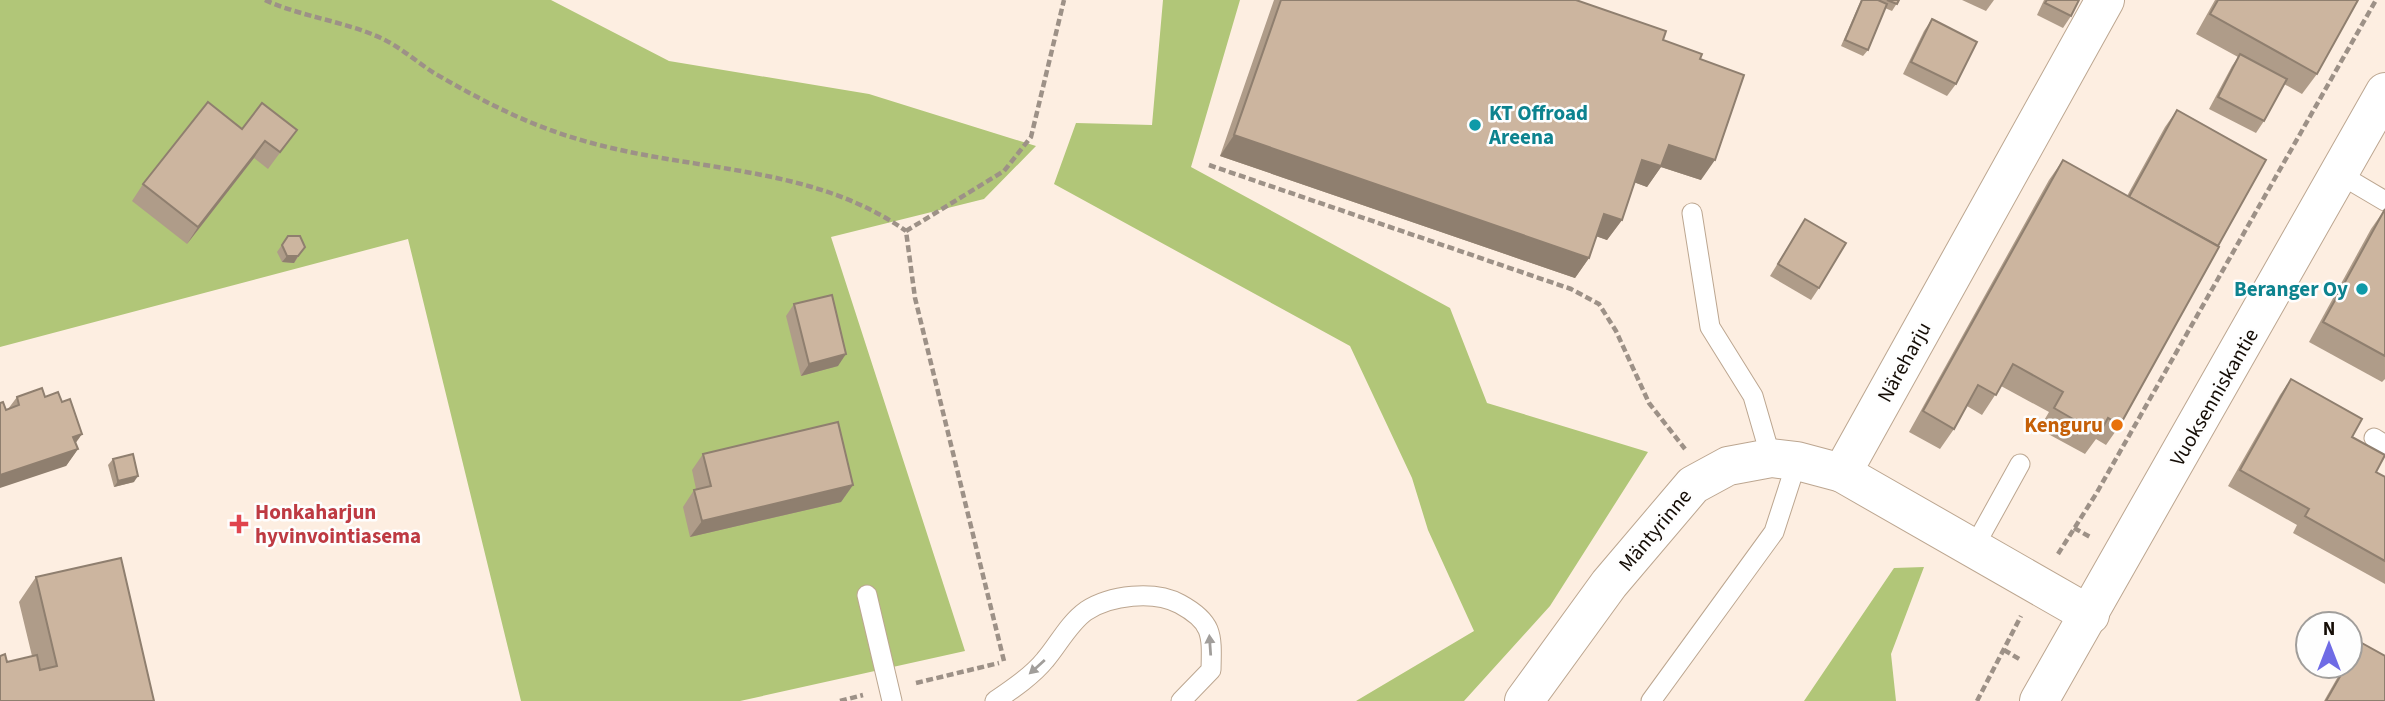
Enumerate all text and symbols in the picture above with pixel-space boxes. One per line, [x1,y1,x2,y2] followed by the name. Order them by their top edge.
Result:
[1488,98,1588,152] place label: KT Offroad Areena
[1467,117,1483,133] marker: KT Offroad Areena
[2234,274,2348,304] place label: Beranger Oy
[2354,281,2370,297] marker: Beranger Oy
[1870,316,1938,408] street label: Näreharju
[2162,323,2266,471] street label: Vuoksenniskantie
[2024,410,2103,440] place label: Kenguru
[2109,417,2125,433] marker: Kenguru
[1611,482,1699,578] street label: Mäntyrinne
[255,497,421,551] place label: Honkaharjun hyvinvointiasema
[229,514,249,534] marker: Honkaharjun hyvinvointiasema
[2294,610,2364,680] north arrow
[2323,616,2335,643] text: N
[1204,634,1215,656] one-way arrow
[1029,658,1046,674] one-way arrow

